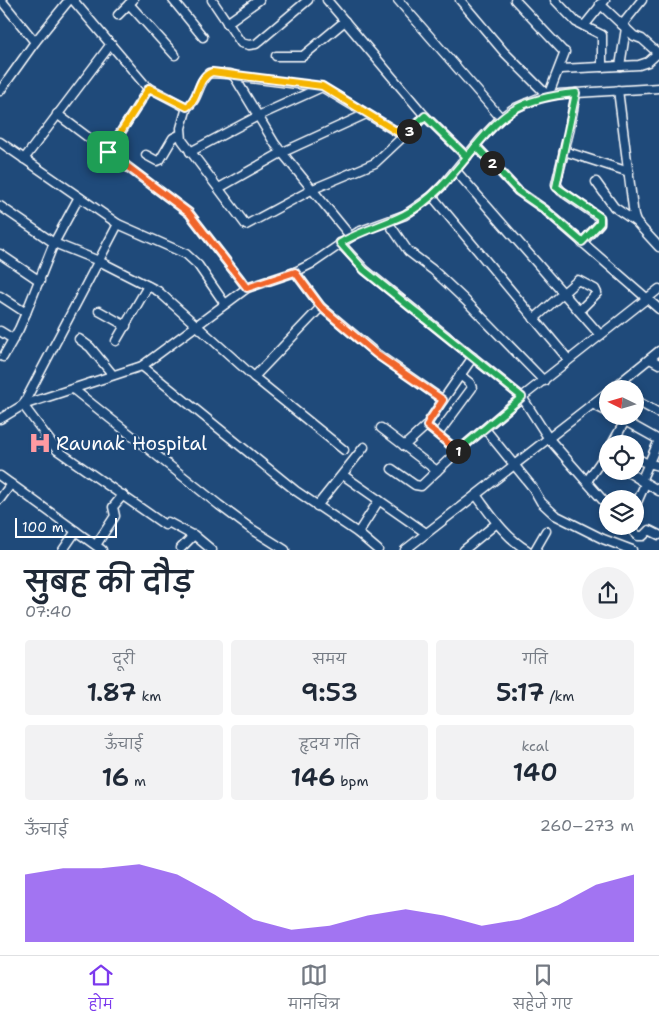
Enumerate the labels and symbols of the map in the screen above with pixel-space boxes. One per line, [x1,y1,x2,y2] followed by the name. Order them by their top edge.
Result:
[396,118,422,144] pin: 3
[87,131,129,173] pin
[480,150,504,176] pin: 2
[599,380,644,425] north arrow
[27,430,53,456] hospital icon: Raunak Hospital
[56,431,207,456] place label: Raunak Hospital
[446,438,470,464] pin: 1
[15,515,118,538] scale bar

